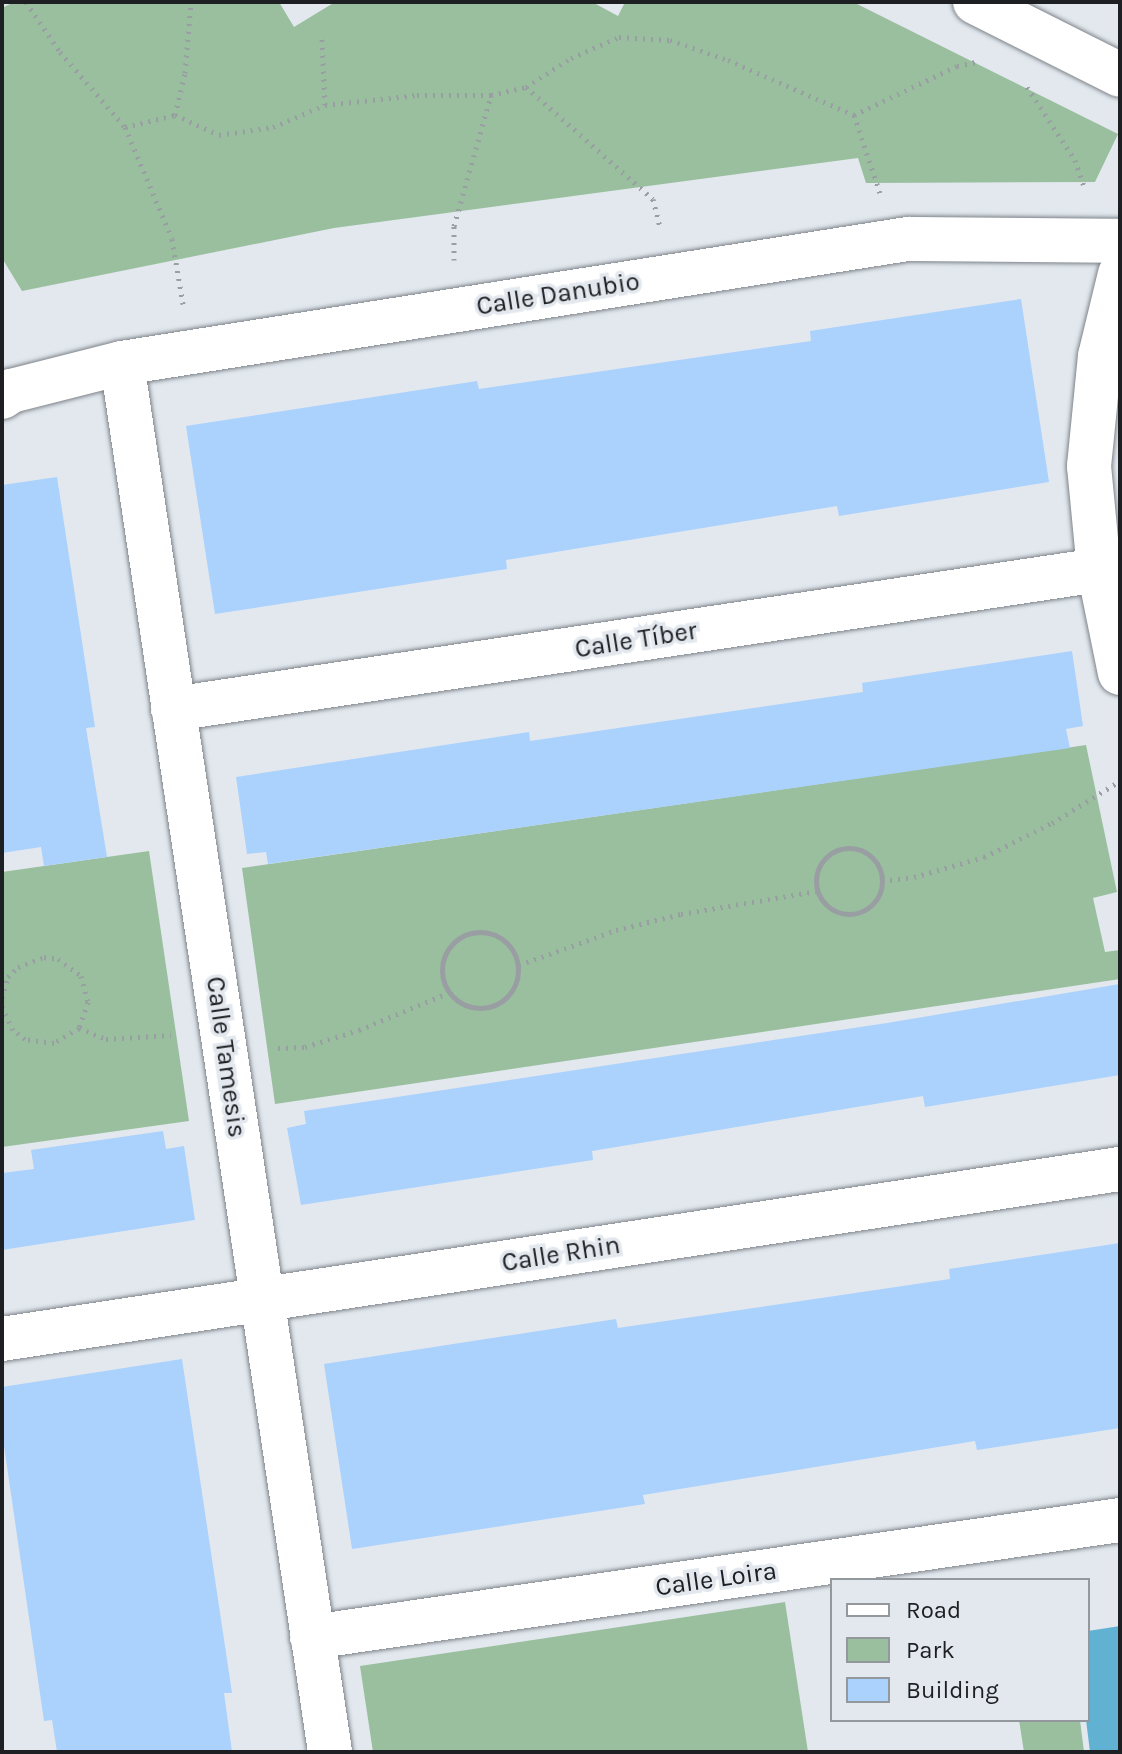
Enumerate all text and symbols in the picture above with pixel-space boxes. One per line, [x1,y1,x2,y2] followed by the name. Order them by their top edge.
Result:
[474,266,642,322] street label: Calle Danubio
[573,615,699,665] street label: Calle Tíber
[199,975,253,1139] street label: Calle Tamesis
[500,1229,622,1279] street label: Calle Rhin
[653,1555,779,1603] street label: Calle Loira
[830,1578,1090,1722] legend
[906,1596,961,1624] text: Road
[906,1636,955,1664] text: Park
[906,1676,999,1704] text: Building

